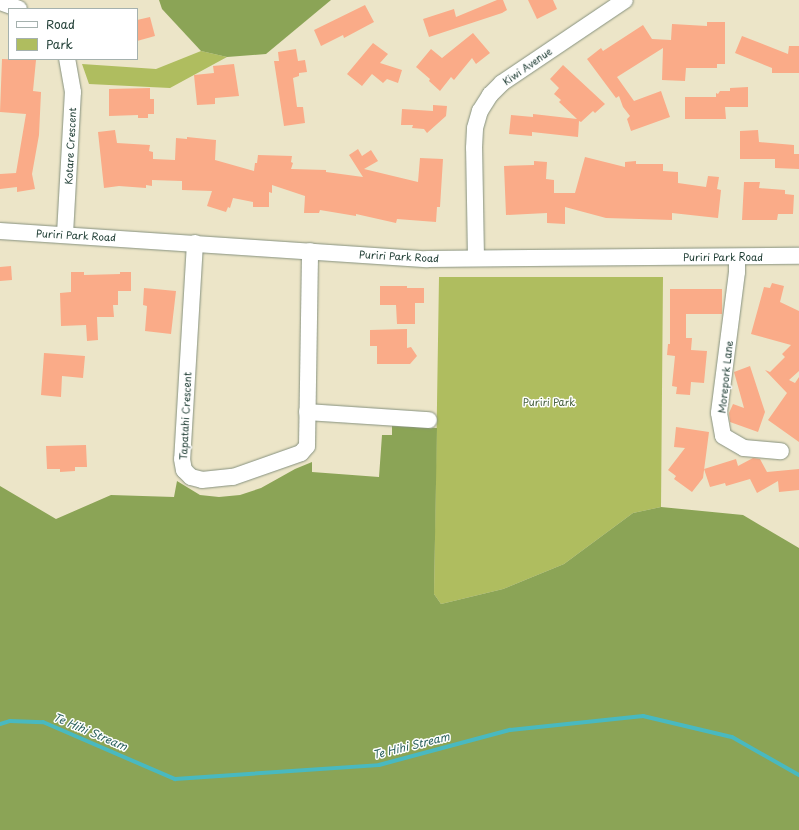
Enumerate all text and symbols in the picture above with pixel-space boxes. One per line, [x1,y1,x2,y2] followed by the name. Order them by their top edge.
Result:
[8,8,138,60] legend
[46,15,75,33] text: Road
[46,35,73,53] text: Park
[500,45,554,87] street label: Kiwi Avenue
[62,107,78,185] street label: Kotare Crescent
[36,227,116,243] street label: Puriri Park Road
[359,248,439,264] street label: Puriri Park Road
[683,251,763,263] street label: Puriri Park Road
[715,340,735,414] street label: Morepork Lane
[177,372,193,460] street label: Tapatahi Crescent
[523,396,575,408] park label: Puriri Park
[51,710,129,754] water label: Te Hihi Stream
[371,730,451,762] water label: Te Hihi Stream

